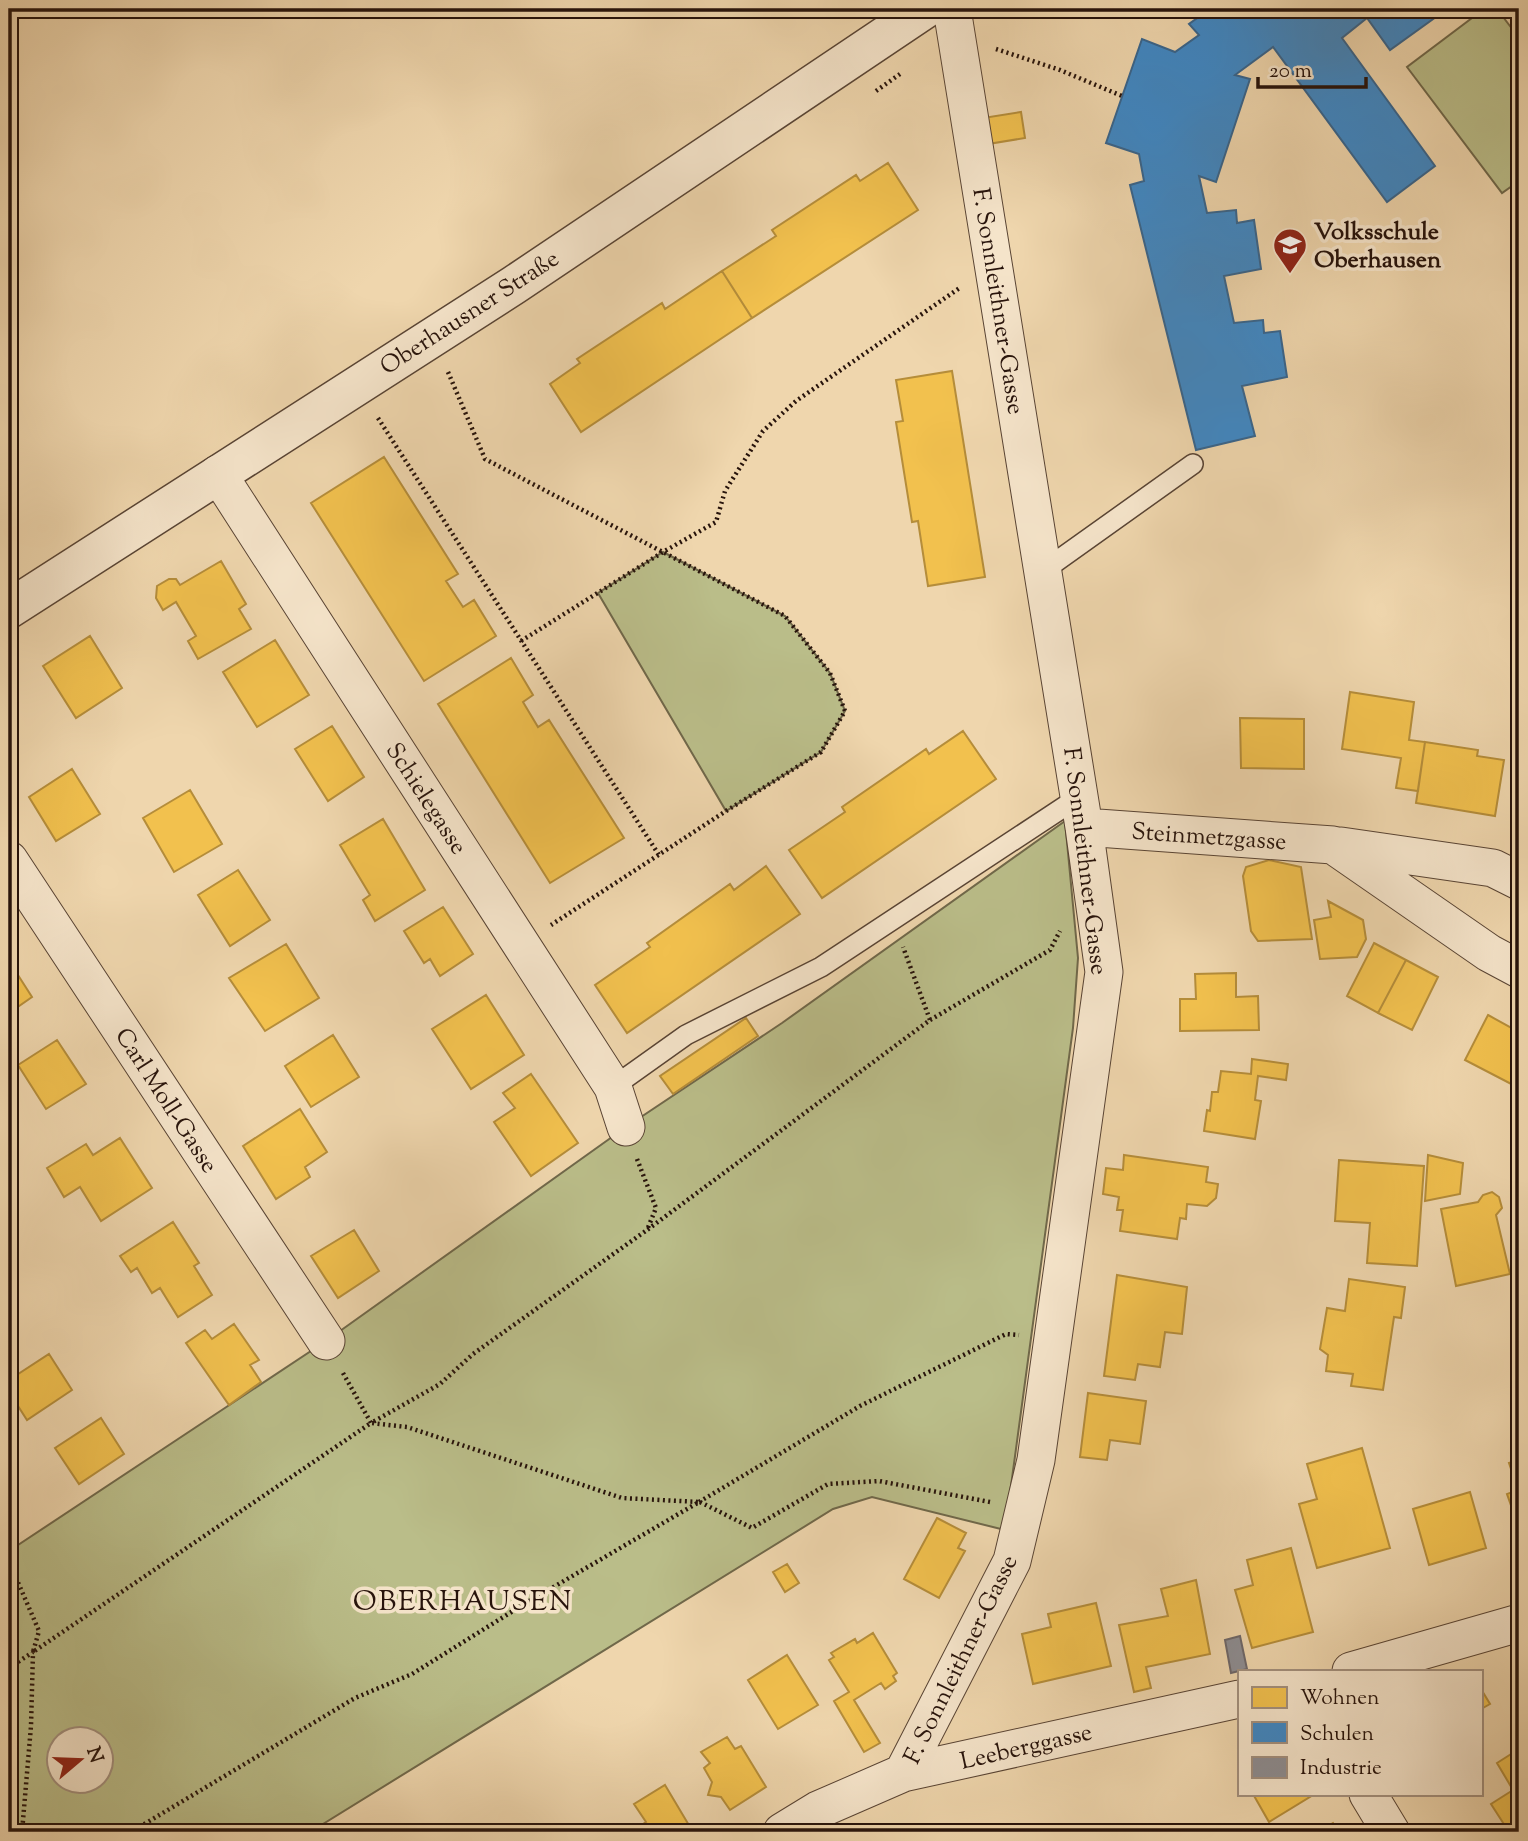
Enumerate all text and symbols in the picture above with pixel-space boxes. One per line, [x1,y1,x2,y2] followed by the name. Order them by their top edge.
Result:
[1258,46,1367,90] scale bar
[1269,57,1312,87] text: 20 m
[962,186,1032,417] street label: F. Sonnleithner-Gasse
[1314,216,1442,278] place label: Volksschule Oberhausen
[1271,226,1309,275] school or university icon: Volksschule Oberhausen
[374,243,566,384] street label: Oberhausner Straße
[376,736,474,862] street label: Schielegasse
[1053,746,1115,977] street label: F. Sonnleithner-Gasse
[1130,816,1288,860] street label: Steinmetzgasse
[106,1022,225,1180] street label: Carl Moll-Gasse
[896,1550,1027,1770] street label: F. Sonnleithner-Gasse
[353,1583,573,1623] district label: OBERHAUSEN
[1238,1670,1482,1796] legend
[1300,1684,1379,1714] text: Wohnen
[957,1716,1096,1780] street label: Leeberggasse
[1300,1720,1374,1750] text: Schulen
[46,1726,116,1796] north arrow
[78,1744,109,1767] text: N
[1300,1754,1382,1784] text: Industrie

